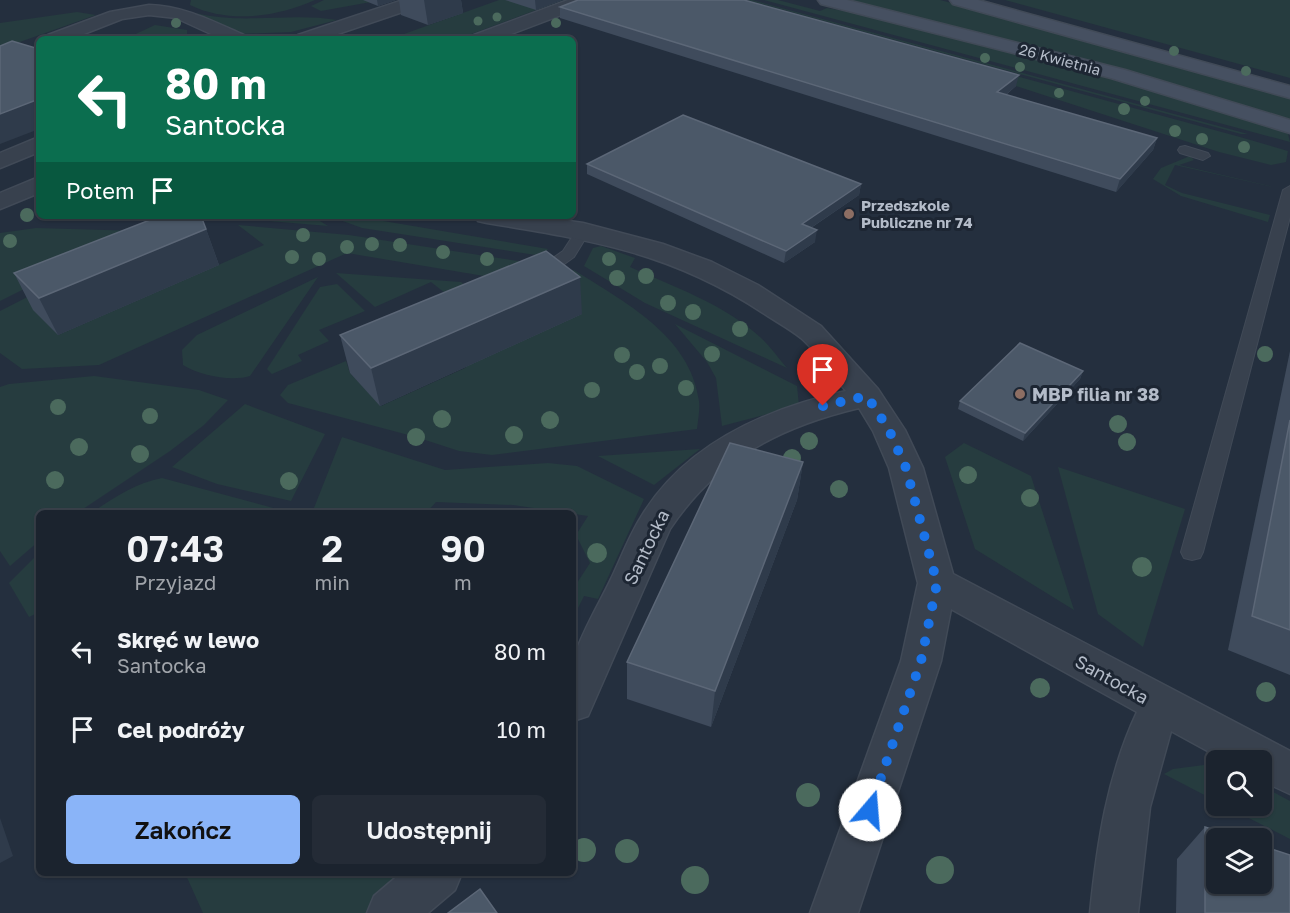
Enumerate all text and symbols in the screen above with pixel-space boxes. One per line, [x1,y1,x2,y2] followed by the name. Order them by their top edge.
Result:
[1017,39,1103,79] street label: 26 Kwietnia
[165,58,266,108] text: 80 m
[66,60,144,138] icon: left
[165,109,286,141] text: Santocka
[146,174,179,207] icon: arrive
[66,177,134,204] text: Potem
[861,196,973,231] place label: Przedszkole Publiczne nr 74
[842,207,856,221] marker: Przedszkole Publiczne nr 74
[797,344,848,406] pin
[806,353,839,386] icon: arrive
[1032,383,1160,405] place label: MBP filia nr 38
[1013,387,1027,401] marker: MBP filia nr 38
[618,506,674,588] street label: Santocka
[126,527,224,570] text: 07:43
[321,527,343,570] text: 2
[440,527,486,570] text: 90
[134,570,216,594] text: Przyjazd
[315,570,350,594] text: min
[454,570,472,594] text: m
[117,626,259,653] text: Skręć w lewo
[66,635,99,668] icon: left
[494,638,546,665] text: 80 m
[1071,650,1153,708] street label: Santocka
[117,653,207,677] text: Santocka
[66,713,99,746] icon: arrive
[117,716,245,743] text: Cel podróży
[497,716,546,743] text: 10 m
[1206,750,1272,894] map controls
[1206,750,1272,816] button: search
[838,778,902,842] position arrow
[66,795,300,864] button: Zakończ
[312,795,546,864] button: Udostępnij
[1206,828,1272,894] button: layers

